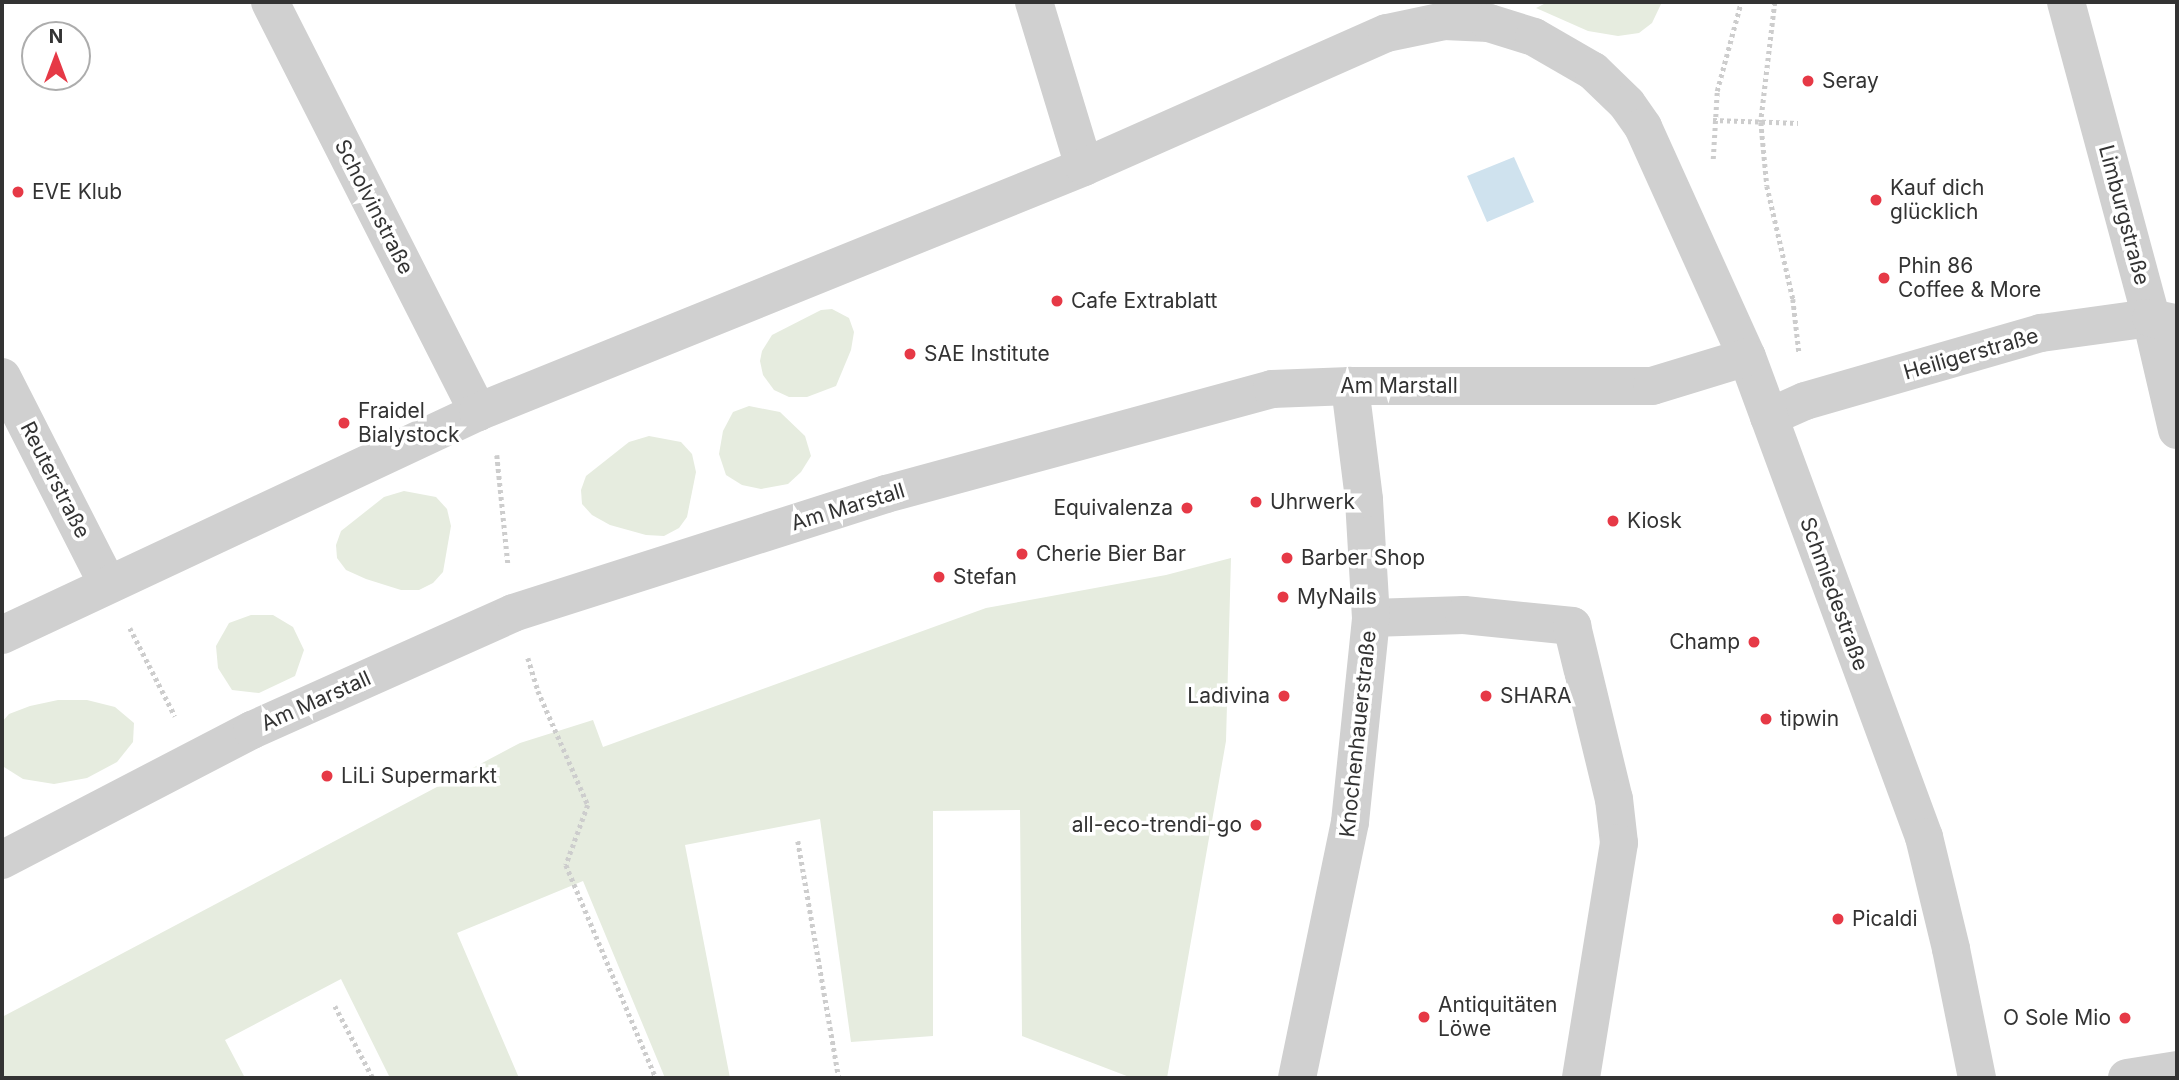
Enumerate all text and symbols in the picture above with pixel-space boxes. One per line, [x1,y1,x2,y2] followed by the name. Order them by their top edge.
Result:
[21,21,91,91] north arrow
[49,25,63,48] text: N
[1822,68,1879,94] place label: Seray
[1800,73,1816,89] marker: Seray
[329,135,419,279] street label: Scholvinstraße
[2093,142,2155,288] street label: Limburgstraße
[1890,175,1984,225] place label: Kauf dich glücklich
[32,179,122,205] place label: EVE Klub
[10,184,26,200] marker: EVE Klub
[1868,192,1884,208] marker: Kauf dich glücklich
[1898,253,2041,303] place label: Phin 86 Coffee & More
[1876,270,1892,286] marker: Phin 86 Coffee & More
[1071,288,1217,314] place label: Cafe Extrablatt
[1049,293,1065,309] marker: Cafe Extrablatt
[1901,323,2041,385] street label: Heiligerstraße
[924,341,1050,367] place label: SAE Institute
[902,346,918,362] marker: SAE Institute
[1340,373,1458,399] street label: Am Marstall
[358,398,459,448] place label: Fraidel Bialystock
[336,415,352,431] marker: Fraidel Bialystock
[15,417,95,543] street label: Reuterstraße
[788,478,908,536] street label: Am Marstall
[1270,489,1355,515] place label: Uhrwerk
[1248,494,1264,510] marker: Uhrwerk
[1053,495,1173,521] place label: Equivalenza
[1179,500,1195,516] marker: Equivalenza
[1627,508,1682,534] place label: Kiosk
[1605,513,1621,529] marker: Kiosk
[1795,514,1873,674] street label: Schmiedestraße
[1036,541,1186,567] place label: Cherie Bier Bar
[1301,545,1425,571] place label: Barber Shop
[1014,546,1030,562] marker: Cherie Bier Bar
[1279,550,1295,566] marker: Barber Shop
[953,564,1017,590] place label: Stefan
[931,569,947,585] marker: Stefan
[1297,584,1377,610] place label: MyNails
[1275,589,1291,605] marker: MyNails
[1335,629,1381,839] street label: Knochenhauerstraße
[1669,629,1740,655] place label: Champ
[1746,634,1762,650] marker: Champ
[257,666,375,736] street label: Am Marstall
[1187,683,1270,709] place label: Ladivina
[1500,683,1572,709] place label: SHARA
[1276,688,1292,704] marker: Ladivina
[1478,688,1494,704] marker: SHARA
[1780,706,1839,732] place label: tipwin
[1758,711,1774,727] marker: tipwin
[341,763,497,789] place label: LiLi Supermarkt
[319,768,335,784] marker: LiLi Supermarkt
[1072,812,1242,838] place label: all-eco-trendi-go
[1248,817,1264,833] marker: all-eco-trendi-go
[1852,906,1918,932] place label: Picaldi
[1830,911,1846,927] marker: Picaldi
[1438,992,1557,1042] place label: Antiquitäten Löwe
[2003,1005,2111,1031] place label: O Sole Mio
[1416,1009,1432,1025] marker: Antiquitäten Löwe
[2117,1010,2133,1026] marker: O Sole Mio

